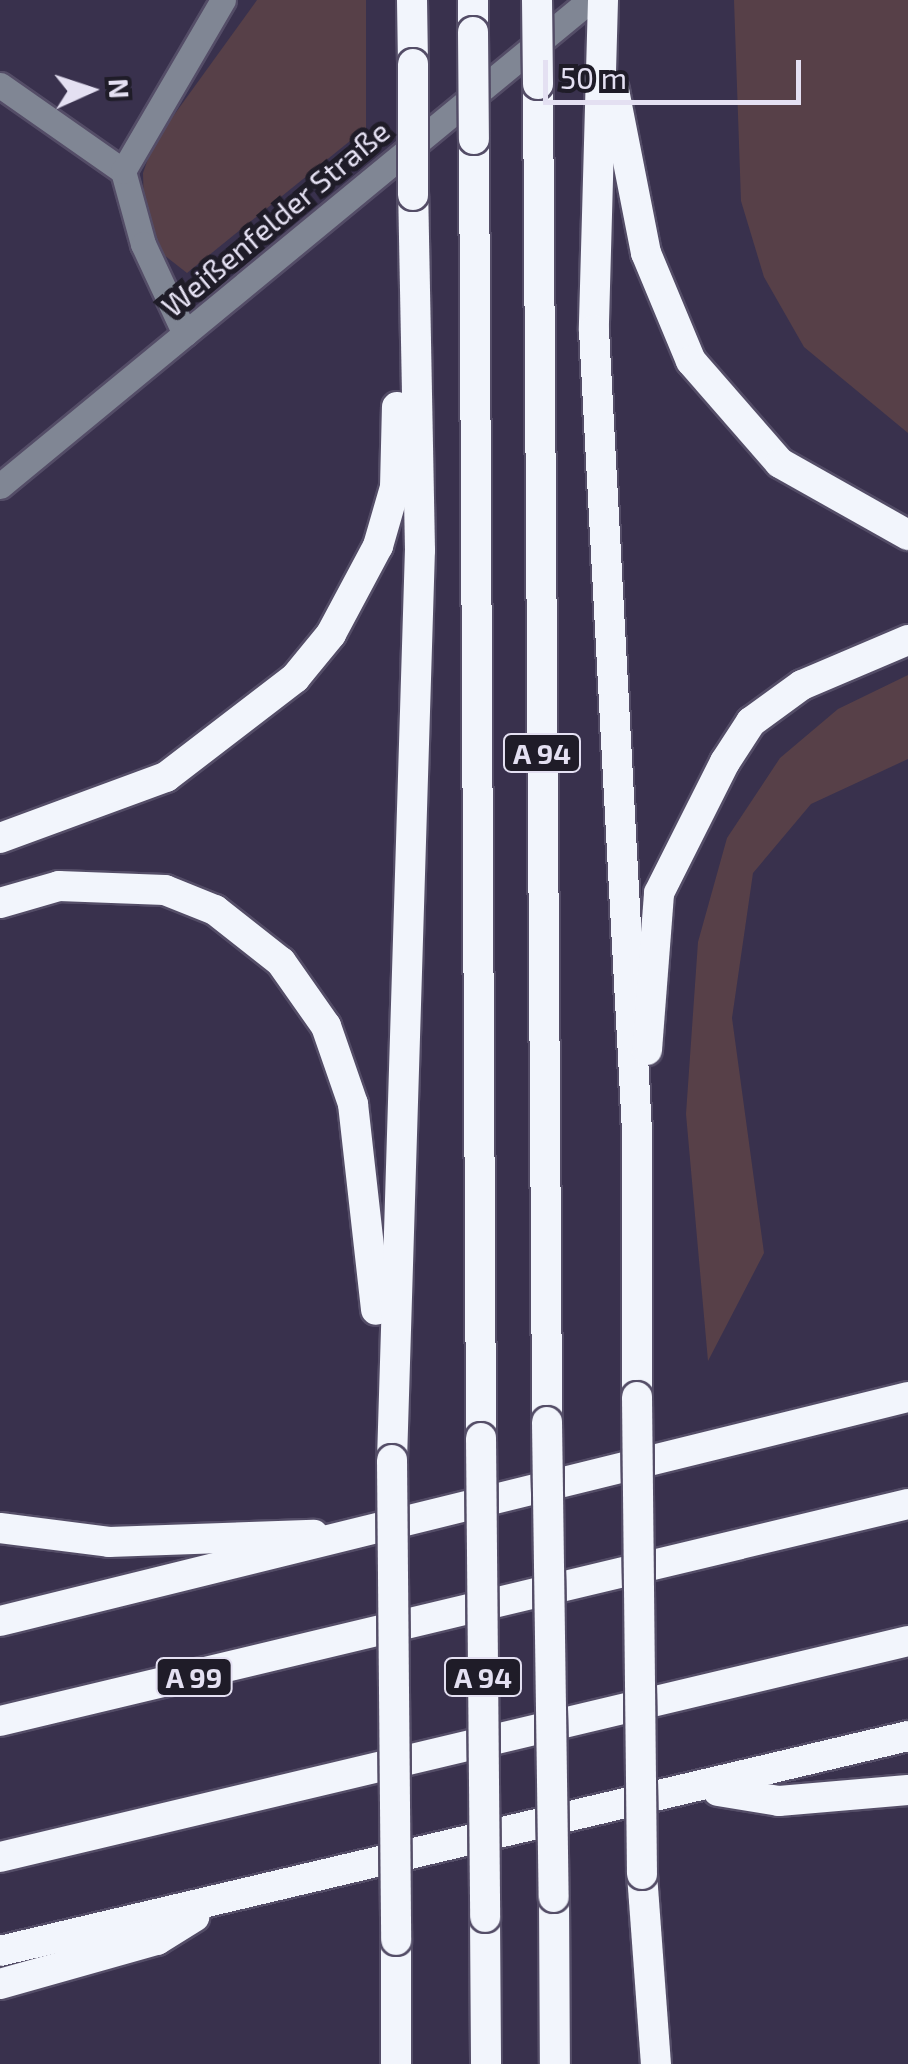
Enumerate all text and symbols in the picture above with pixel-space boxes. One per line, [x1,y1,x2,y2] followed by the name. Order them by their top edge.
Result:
[40,40,140,140] north arrow
[548,40,806,102] scale bar
[560,59,627,95] text: 50 m
[102,77,137,99] text: N
[154,112,396,324] street label: Weißenfelder Straße
[502,730,582,776] road number: A 94
[154,1654,234,1700] road number: A 99
[443,1654,523,1700] road number: A 94

